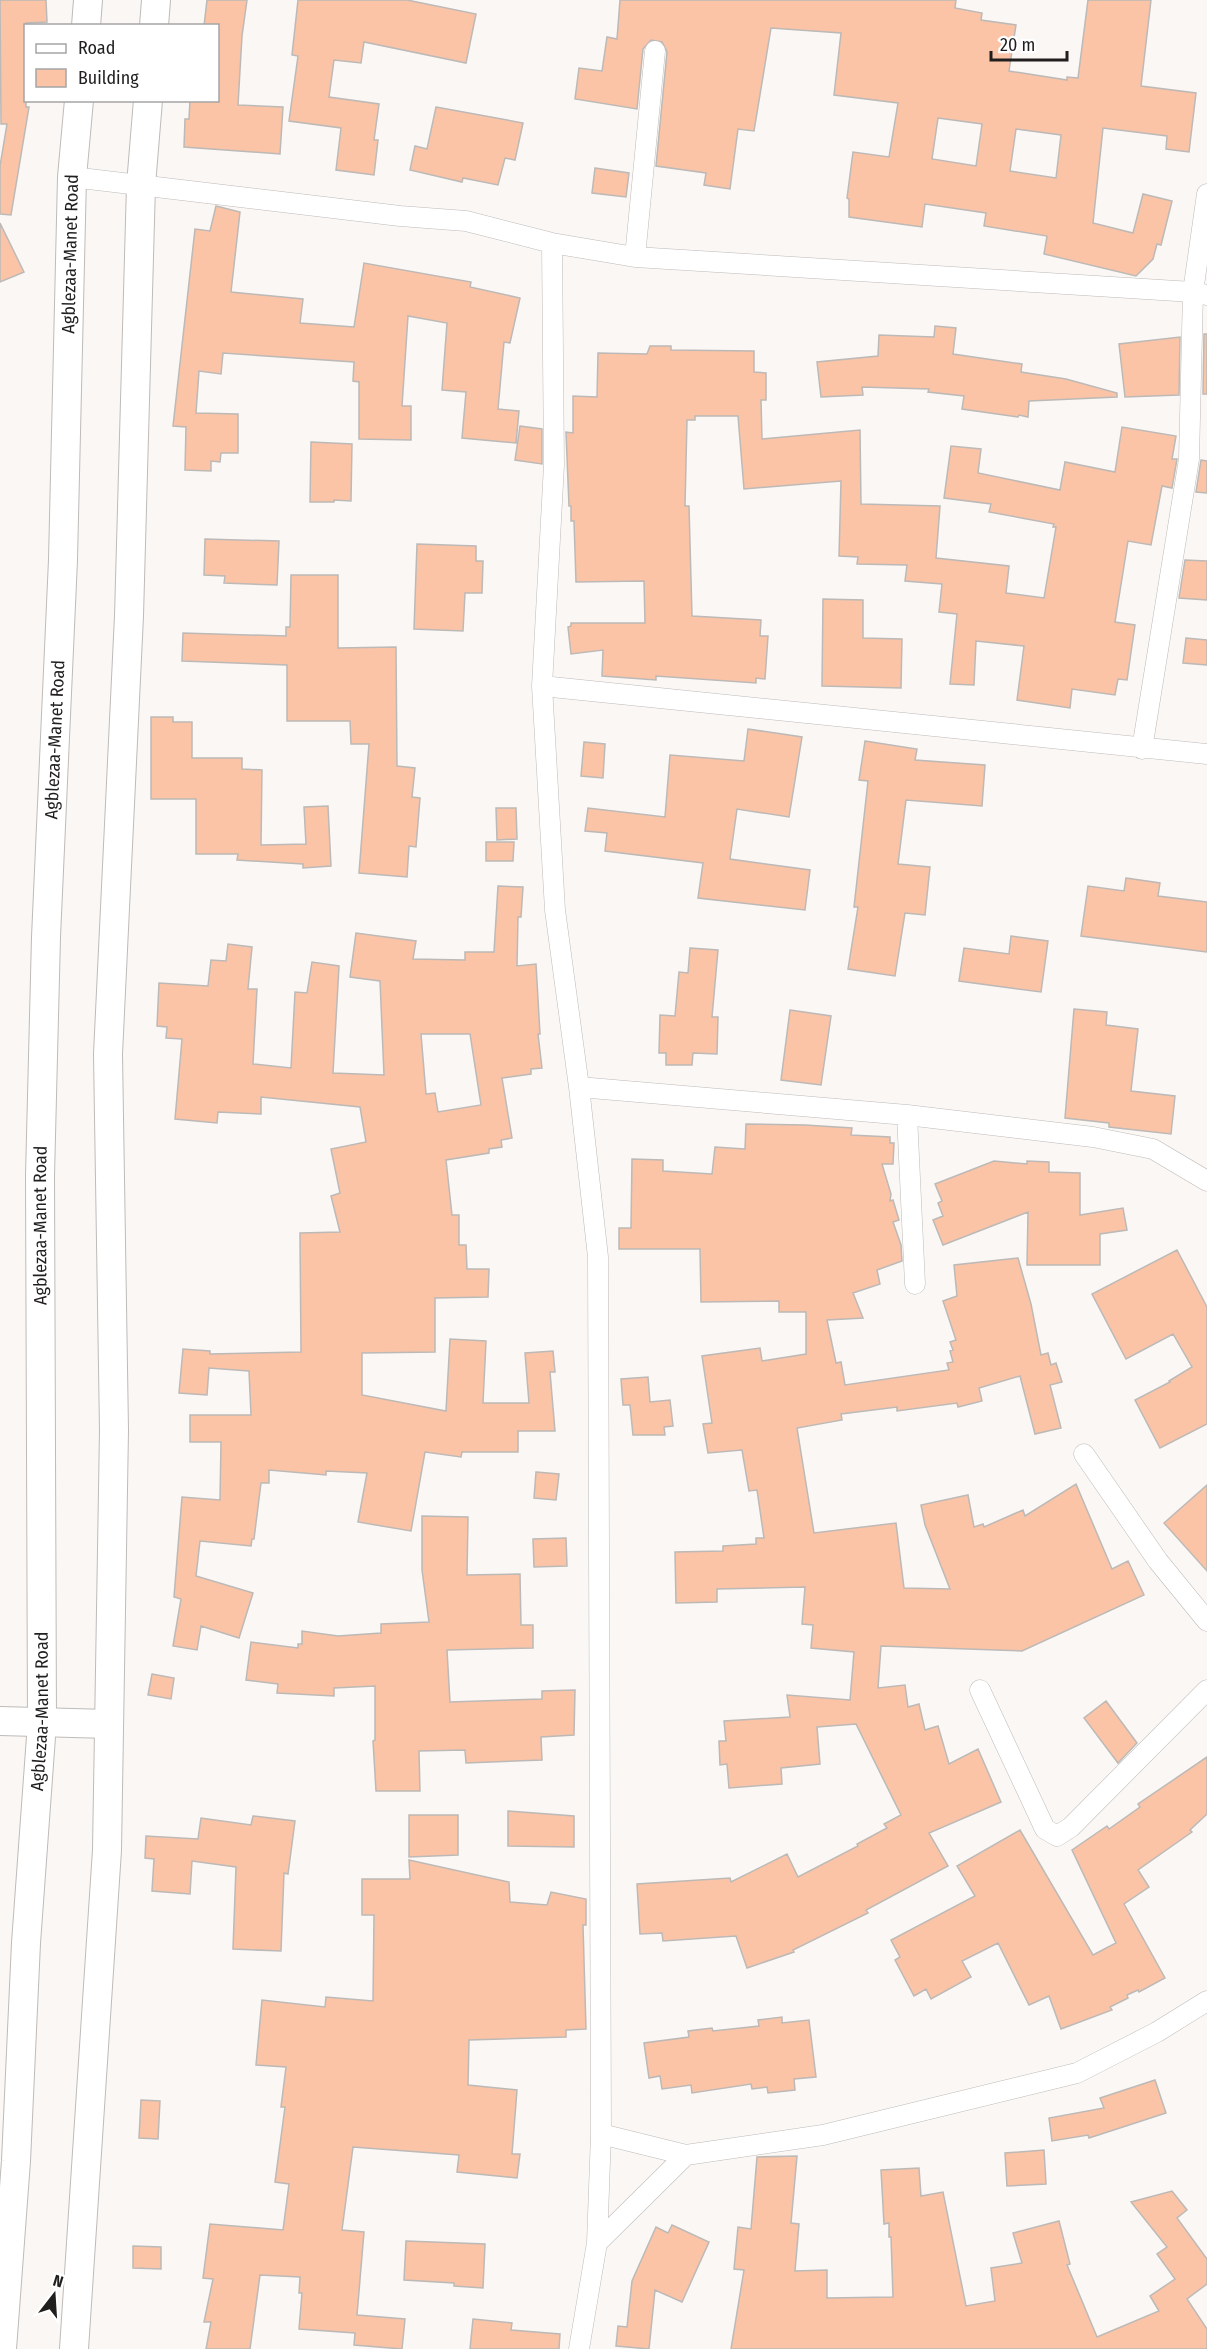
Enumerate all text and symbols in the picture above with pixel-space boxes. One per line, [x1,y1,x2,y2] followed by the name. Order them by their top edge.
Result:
[24,24,219,102] legend
[991,24,1068,62] scale bar
[1000,34,1035,56] text: 20 m
[78,37,115,59] text: Road
[78,67,139,89] text: Building
[57,174,83,334] street label: Agblezaa-Manet Road
[40,659,69,820] street label: Agblezaa-Manet Road
[29,1145,52,1305] street label: Agblezaa-Manet Road
[26,1632,53,1792] street label: Agblezaa-Manet Road
[24,2265,84,2325] north arrow
[51,2271,66,2292] text: N

